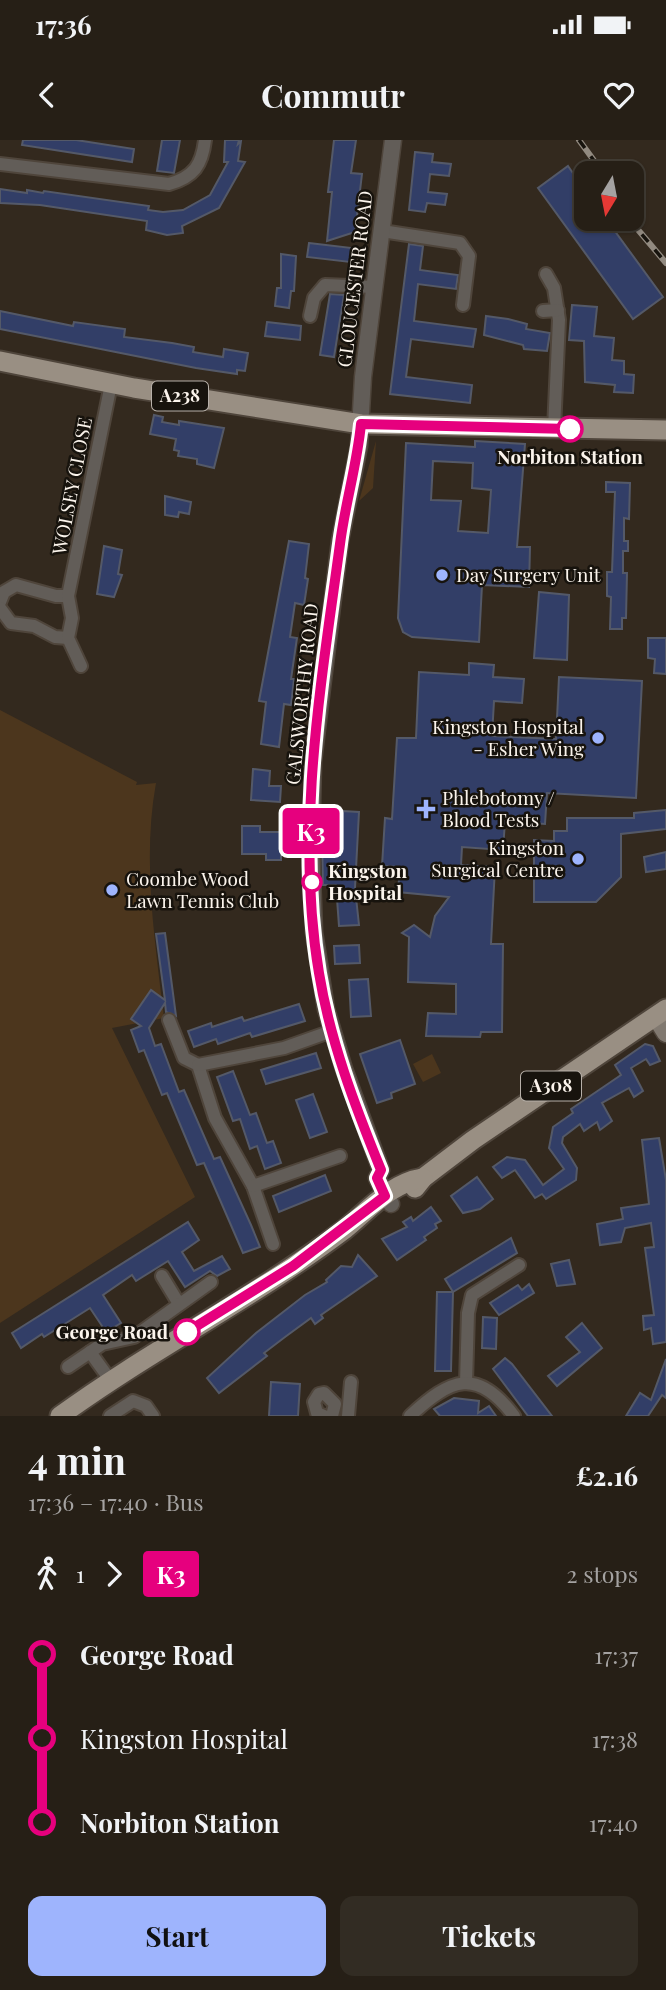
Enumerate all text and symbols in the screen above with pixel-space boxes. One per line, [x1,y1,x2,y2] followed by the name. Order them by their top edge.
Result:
[35,7,92,42] text: 17:36
[261,73,405,116] text: Commutr
[28,76,66,114] icon: back
[600,76,638,114] icon: heart
[574,161,644,231] north arrow
[574,161,644,231] map controls
[330,189,378,369] street label: GLOUCESTER ROAD
[152,382,208,410] road number: A238
[45,415,97,558] street label: WOLSEY CLOSE
[557,416,583,442] marker: Norbiton Station
[497,443,643,469] place label: Norbiton Station
[456,561,601,587] place label: Day Surgery Unit
[434,567,450,583] marker: Day Surgery Unit
[279,602,323,786] street label: GALSWORTHY ROAD
[432,713,585,761] place label: Kingston Hospital - Esher Wing
[590,730,606,746] marker: Kingston Hospital - Esher Wing
[442,784,555,832] place label: Phlebotomy / Blood Tests
[416,799,436,819] marker: Phlebotomy / Blood Tests
[280,808,342,854] line badge: K3
[297,815,325,847] text: K3
[431,834,565,882] place label: Kingston Surgical Centre
[570,851,586,867] marker: Kingston Surgical Centre
[328,857,408,905] place label: Kingston Hospital
[126,865,279,913] place label: Coombe Wood Lawn Tennis Club
[302,872,322,892] marker: Kingston Hospital
[104,882,120,898] marker: Coombe Wood Lawn Tennis Club
[521,1071,581,1100] road number: A308
[56,1318,169,1344] place label: George Road
[174,1319,200,1345] marker: George Road
[28,1434,126,1485] text: 4 min
[576,1458,638,1493] text: £2.16
[28,1486,203,1517] text: 17:36 – 17:40 · Bus
[28,1555,66,1593] icon: walk
[95,1555,133,1593] icon: forward
[76,1558,85,1589] text: 1
[157,1558,185,1590] text: K3
[567,1558,638,1589] text: 2 stops
[80,1637,234,1672] text: George Road
[594,1639,638,1670] text: 17:37
[80,1721,288,1756] text: Kingston Hospital
[592,1723,638,1754] text: 17:38
[80,1805,280,1840] text: Norbiton Station
[589,1807,638,1838] text: 17:40
[28,1896,326,1976] button: Start
[340,1896,638,1976] button: Tickets

